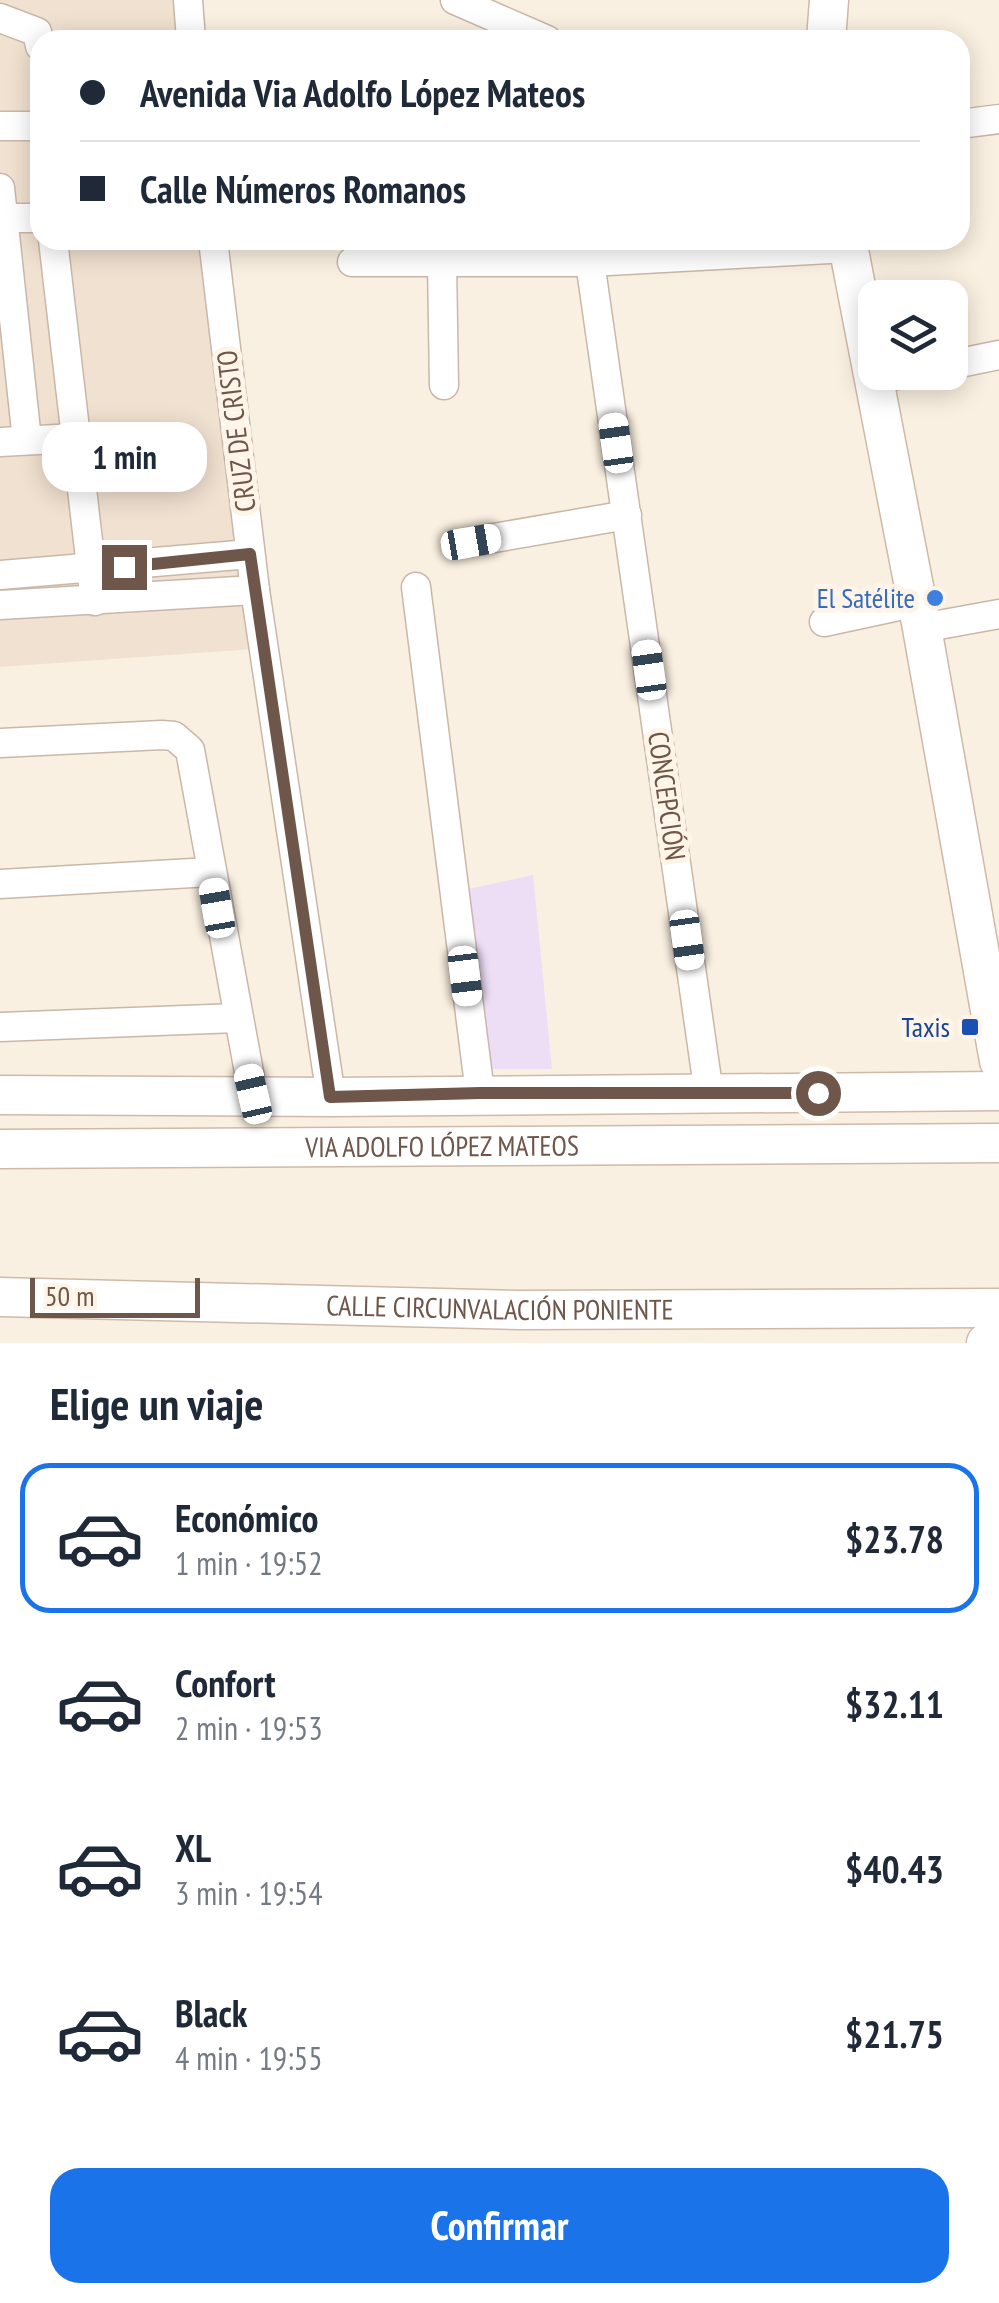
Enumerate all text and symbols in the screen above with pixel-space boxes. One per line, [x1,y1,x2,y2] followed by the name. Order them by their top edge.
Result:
[140,68,585,117] text: Avenida Via Adolfo López Mateos
[140,164,466,213] text: Calle Números Romanos
[858,280,968,390] map controls
[858,280,968,390] button: layers
[207,348,264,514] street label: CRUZ DE CRISTO
[597,411,635,475] car
[42,422,206,492] callout: 1 min
[92,436,157,478] text: 1 min
[439,522,503,562] car
[102,545,147,590] route end
[817,579,915,616] place label: El Satélite
[924,587,946,609] marker: El Satélite
[630,638,668,702] car
[640,729,695,863] street label: CONCEPCIÓN
[197,876,237,940] car
[668,908,706,972] car
[446,944,484,1008] car
[902,1008,950,1045] place label: Taxis
[959,1016,981,1038] marker: Taxis
[232,1061,274,1127] car
[796,1071,841,1116] route start
[304,1127,579,1165] street label: VIA ADOLFO LÓPEZ MATEOS
[30,1273,200,1318] scale bar
[45,1277,94,1314] text: 50 m
[326,1286,674,1328] street label: CALLE CIRCUNVALACIÓN PONIENTE
[50,1374,264,1432] text: Elige un viaje
[55,1493,145,1583] icon: car
[175,1493,319,1542] text: Económico
[845,1514,944,1563] text: $23.78
[175,1542,323,1584] text: 1 min · 19:52
[55,1658,145,1748] icon: car
[175,1658,275,1707] text: Confort
[845,1679,944,1728] text: $32.11
[175,1707,323,1749] text: 2 min · 19:53
[55,1823,145,1913] icon: car
[175,1823,211,1872] text: XL
[845,1844,944,1893] text: $40.43
[175,1872,323,1914] text: 3 min · 19:54
[55,1988,145,2078] icon: car
[175,1988,248,2037] text: Black
[845,2009,944,2058] text: $21.75
[175,2037,323,2079] text: 4 min · 19:55
[50,2168,949,2283] button: Confirmar

